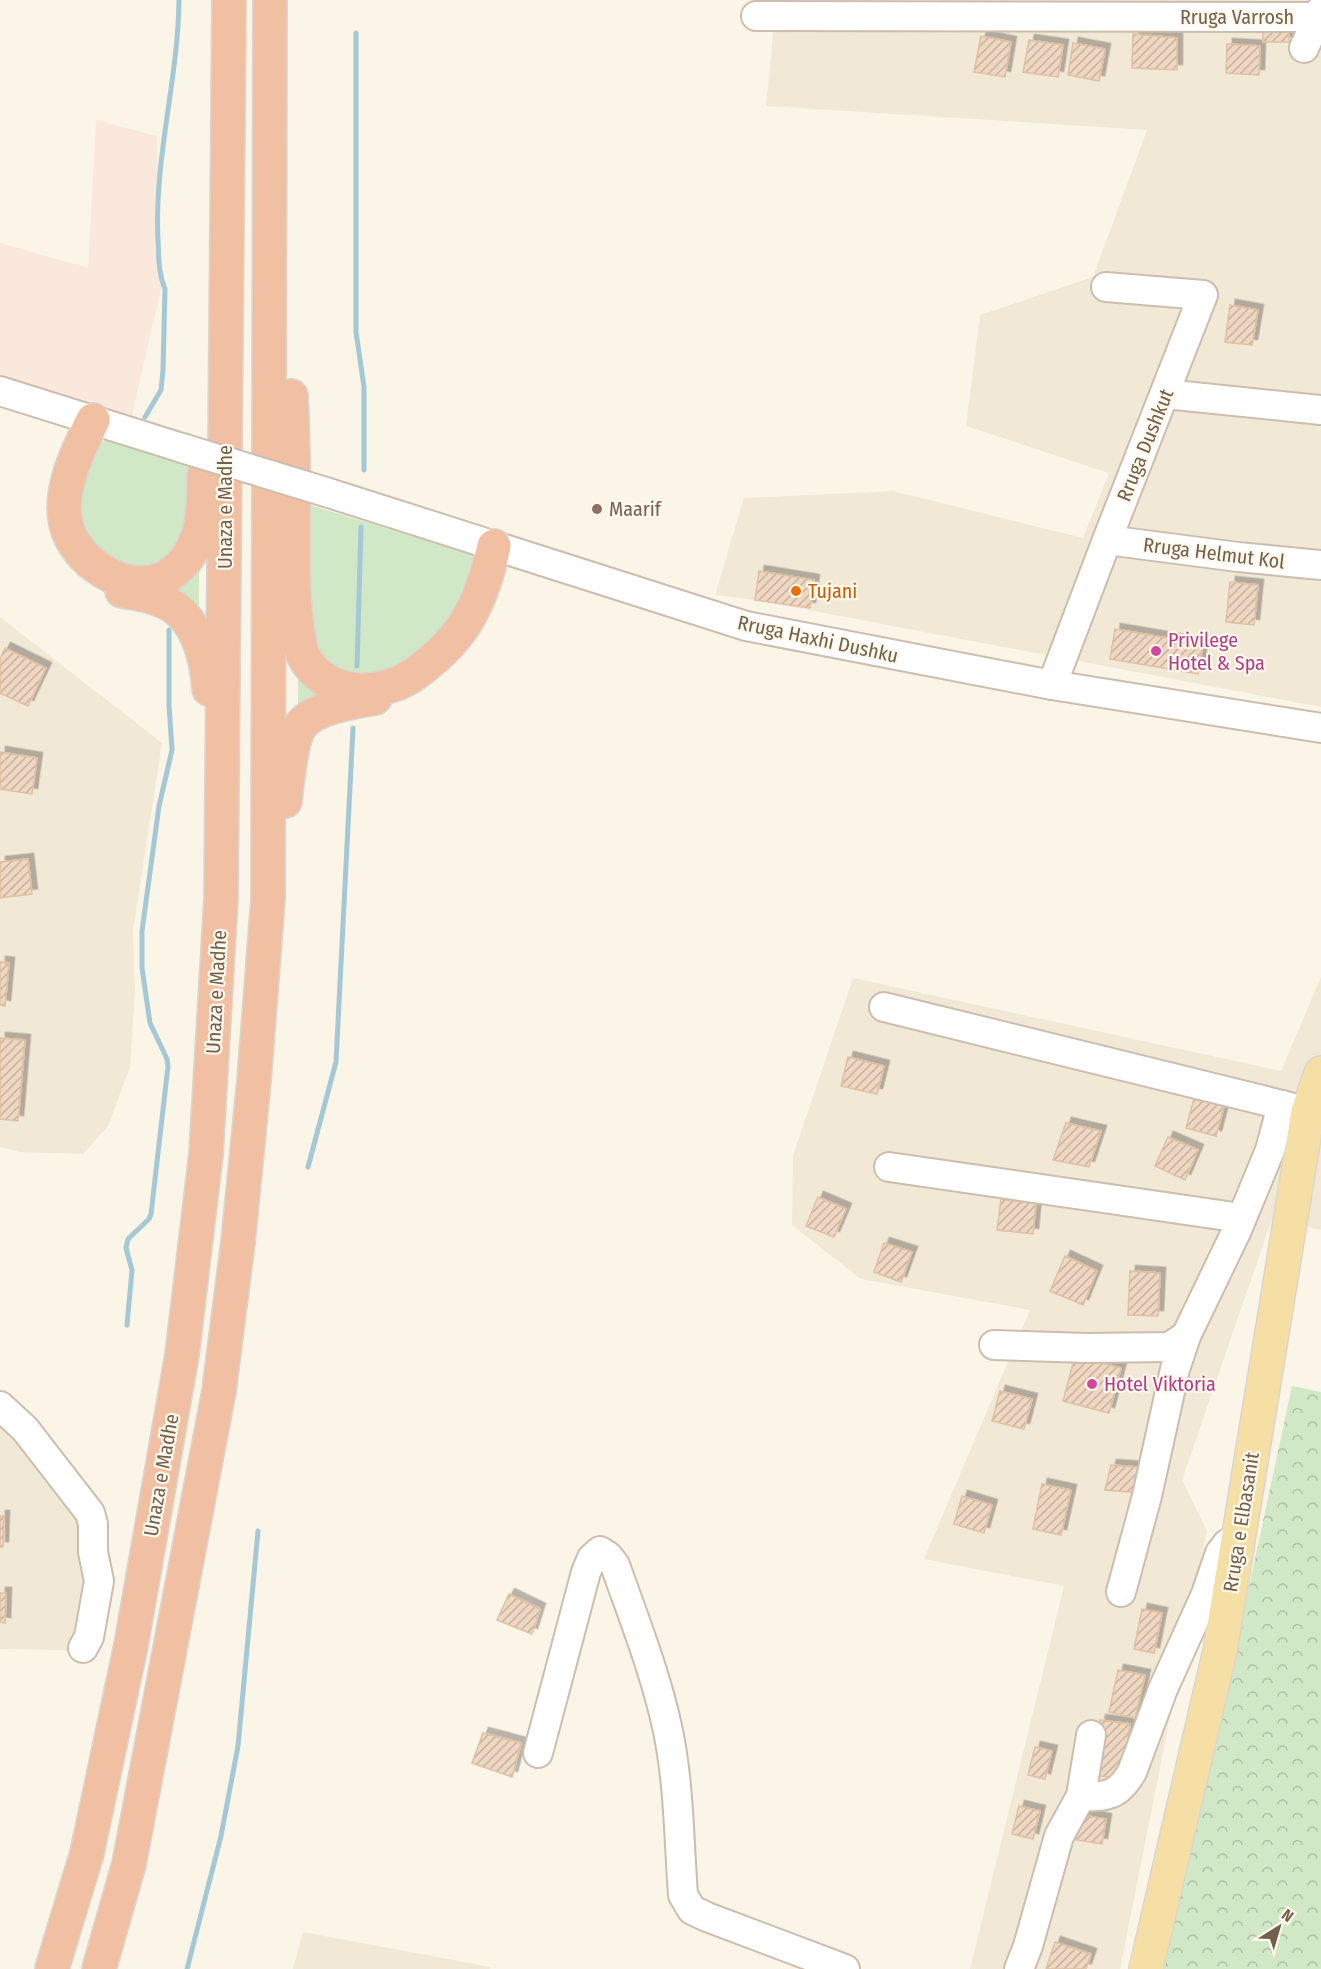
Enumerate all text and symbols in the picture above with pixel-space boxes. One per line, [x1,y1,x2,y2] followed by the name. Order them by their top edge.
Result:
[1180,5,1294,29] street label: Rruga Varrosh
[1112,385,1179,505] street label: Rruga Dushkut
[213,445,237,569] street label: Unaza e Madhe
[609,497,663,521] place label: Maarif
[590,502,604,516] marker: Maarif
[1142,532,1286,574] street label: Rruga Helmut Kol
[808,579,857,603] place label: Tujani
[789,584,803,598] marker: Tujani
[735,610,901,668] street label: Rruga Haxhi Dushku
[1168,628,1265,675] place label: Privilege Hotel & Spa
[1149,644,1163,658] marker: Privilege Hotel & Spa
[201,929,231,1055] street label: Unaza e Madhe
[1104,1372,1216,1396] place label: Hotel Viktoria
[1085,1377,1099,1391] marker: Hotel Viktoria
[138,1412,184,1538] street label: Unaza e Madhe
[1218,1450,1264,1594] street label: Rruga e Elbasanit
[1249,1897,1309,1957] north arrow
[1278,1905,1297,1926] text: N

